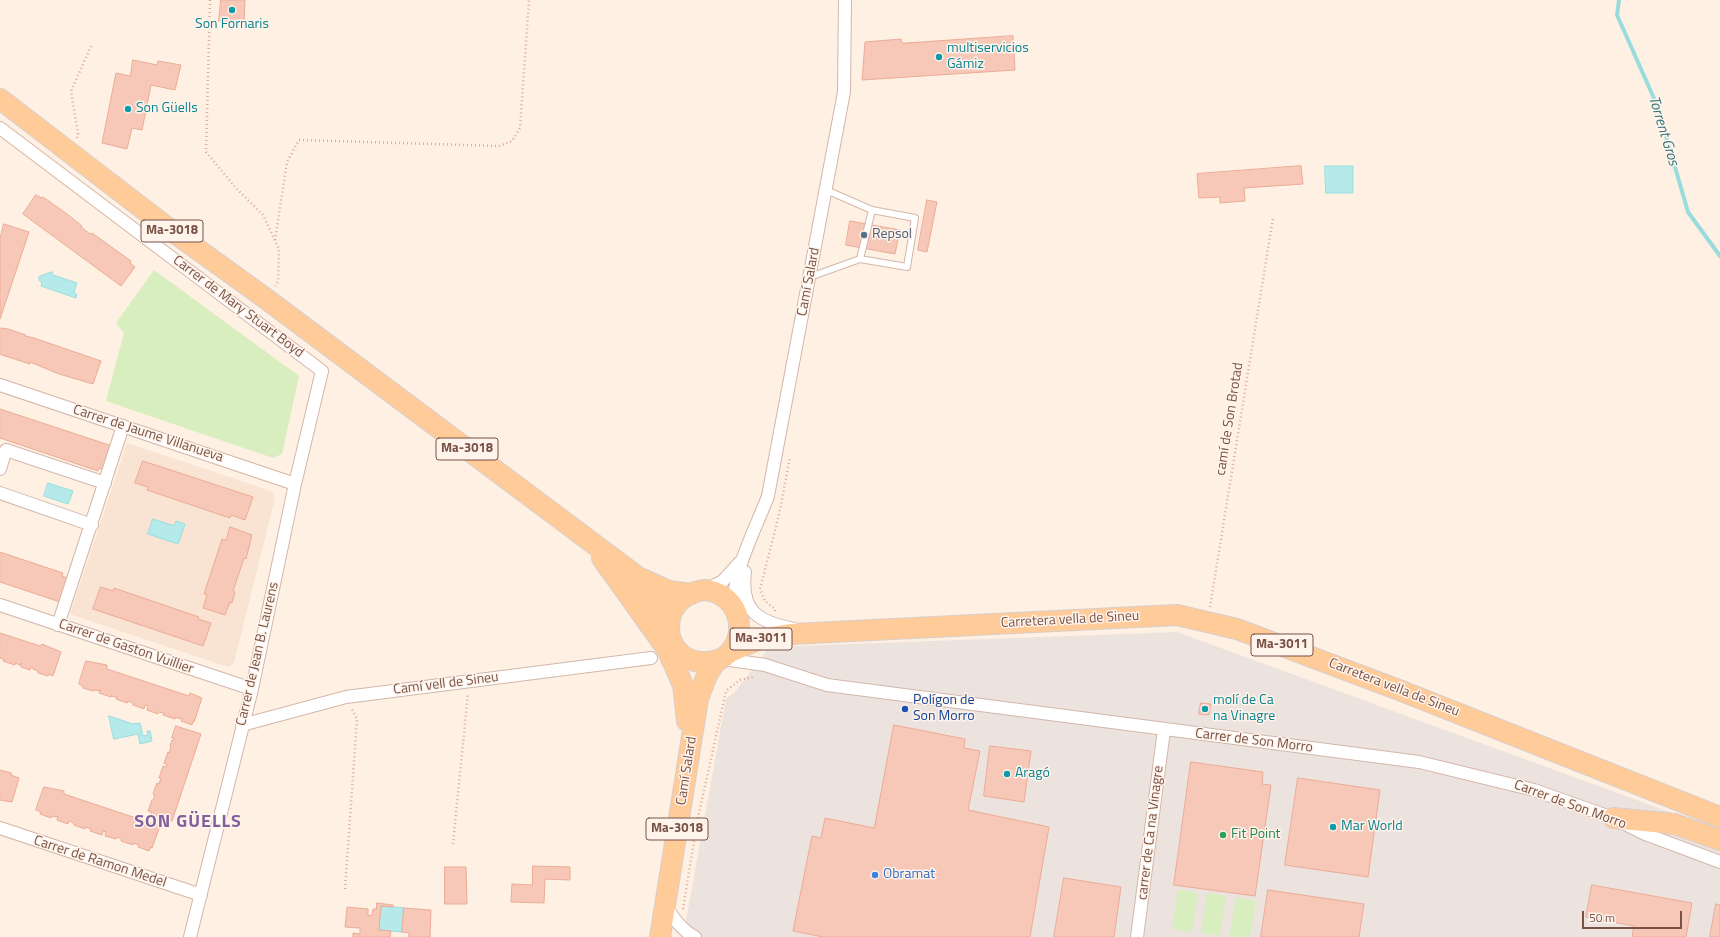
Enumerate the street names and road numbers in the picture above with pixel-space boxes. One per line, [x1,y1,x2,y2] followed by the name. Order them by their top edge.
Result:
[141,220,203,242] road number: Ma-3018
[794,246,824,318] street label: Camí Salard
[169,252,307,362] street label: Carrer de Mary Stuart Boyd
[1213,361,1247,477] street label: camí de Son Brotad
[71,402,225,466] street label: Carrer de Jaume Villanueva
[436,438,498,460] road number: Ma-3018
[233,580,283,728] street label: Carrer de Jean B. Laurens
[1000,608,1140,632] street label: Carretera vella de Sineu
[56,616,196,678] street label: Carrer de Gaston Vuillier
[730,628,792,650] road number: Ma-3011
[1251,634,1313,656] road number: Ma-3011
[1326,655,1462,721] street label: Carretera vella de Sineu
[392,669,500,699] street label: Camí vell de Sineu
[1194,725,1314,757] street label: Carrer de Son Morro
[673,735,701,807] street label: Camí Salard
[1134,765,1168,901] street label: carrer de Ca na Vinagre
[1512,777,1628,833] street label: Carrer de Son Morro
[646,818,708,840] road number: Ma-3018
[32,833,168,891] street label: Carrer de Ramon Medel

